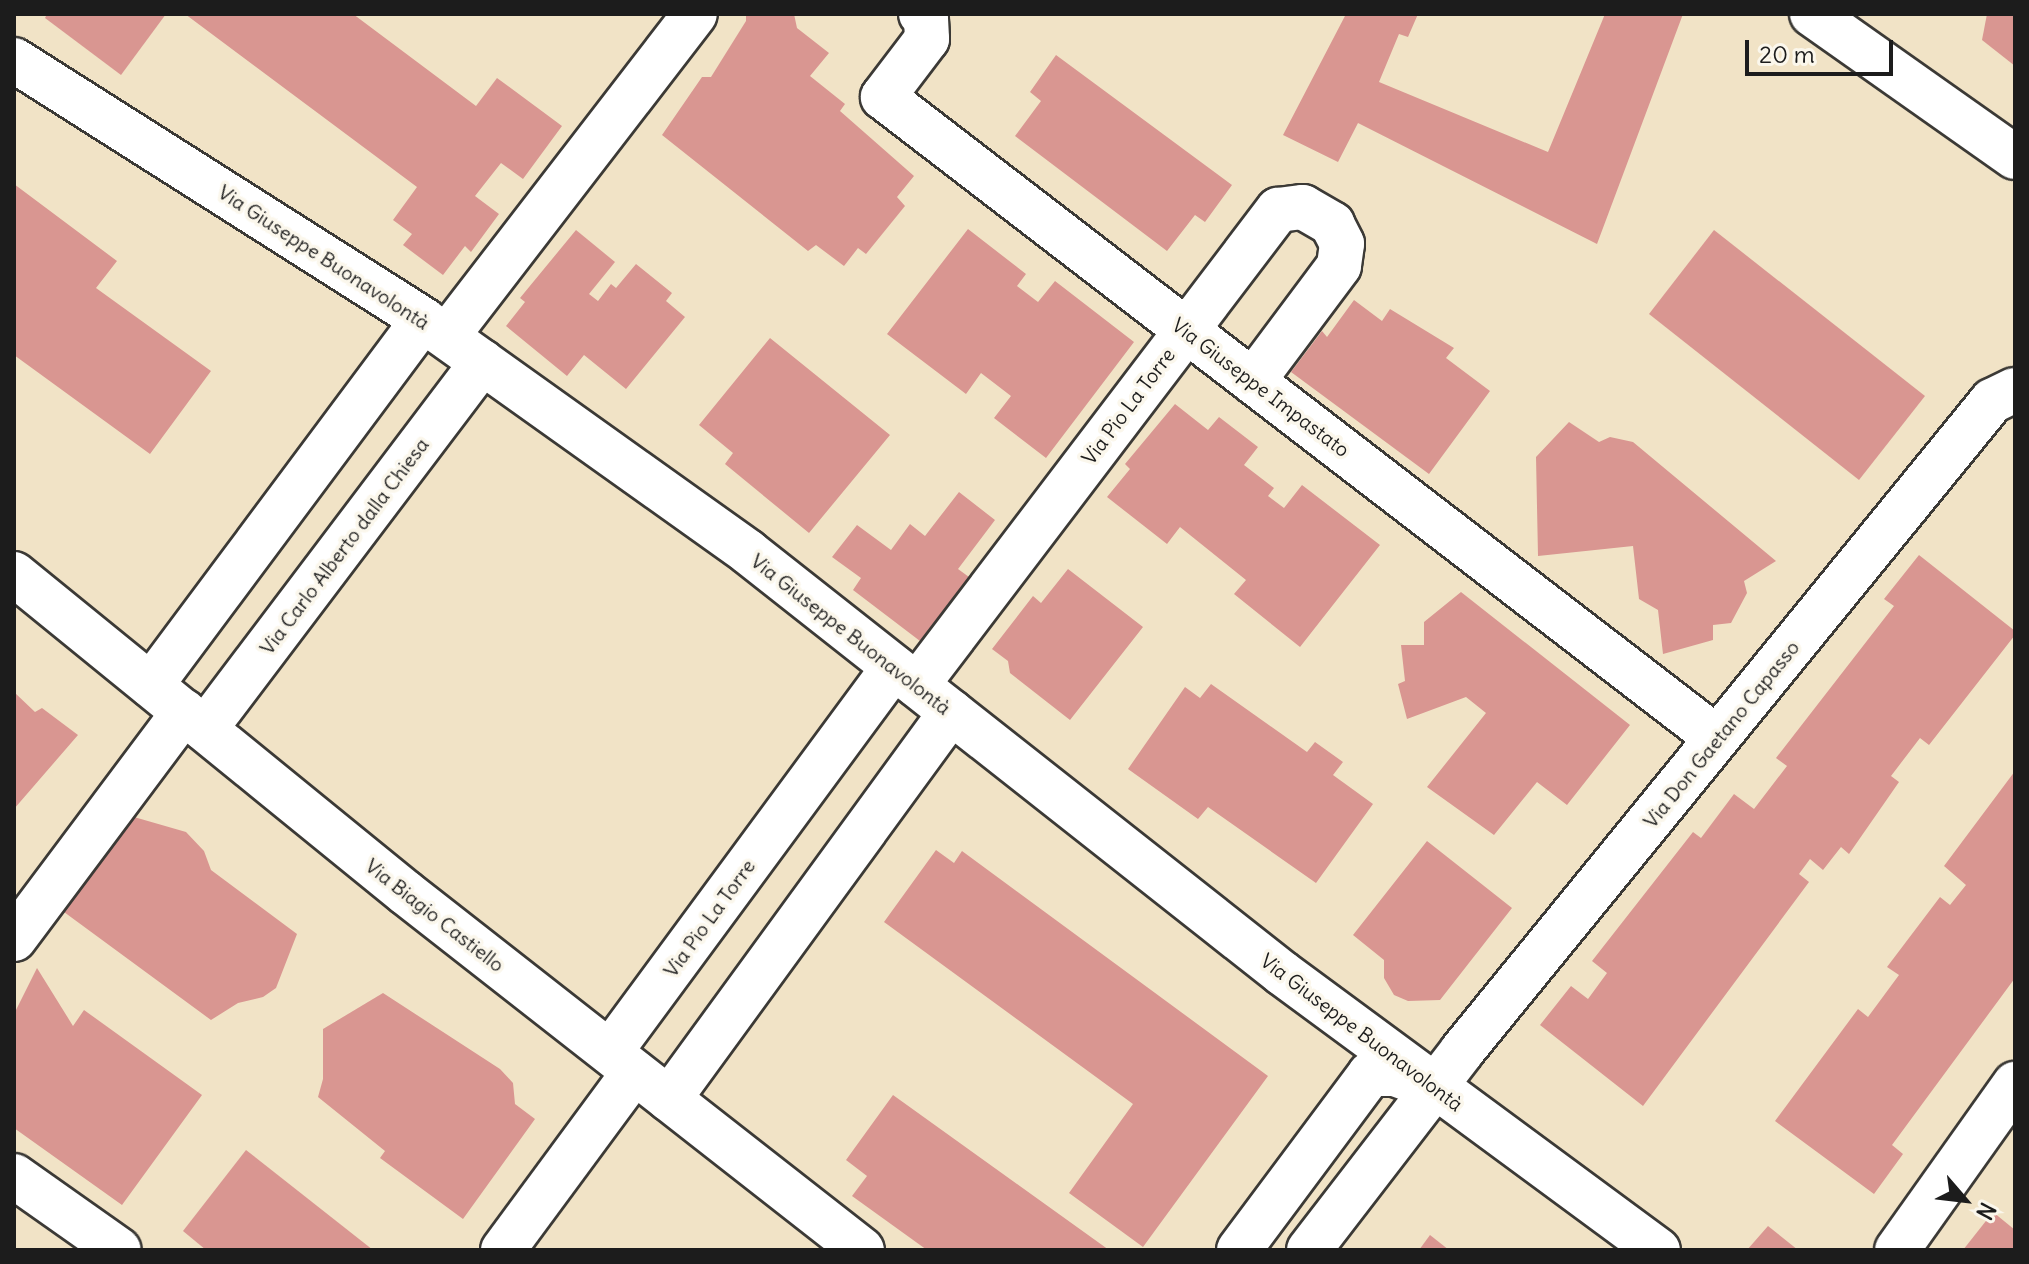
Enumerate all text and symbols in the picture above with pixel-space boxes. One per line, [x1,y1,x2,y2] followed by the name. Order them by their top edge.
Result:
[1749,24,1897,74] scale bar
[1759,39,1815,69] text: 20 m
[214,180,434,334] street label: Via Giuseppe Buonavolontà
[1167,312,1355,462] street label: Via Giuseppe Impastato
[1076,343,1180,469] street label: Via Pio La Torre
[255,433,433,659] street label: Via Carlo Alberto dalla Chiesa
[746,548,956,720] street label: Via Giuseppe Buonavolontà
[1638,636,1804,832] street label: Via Don Gaetano Capasso
[361,853,509,977] street label: Via Biagio Castiello
[658,855,760,981] street label: Via Pio La Torre
[1256,948,1468,1116] street label: Via Giuseppe Buonavolontà
[1925,1160,2005,1240] north arrow
[1970,1198,2002,1225] text: N

